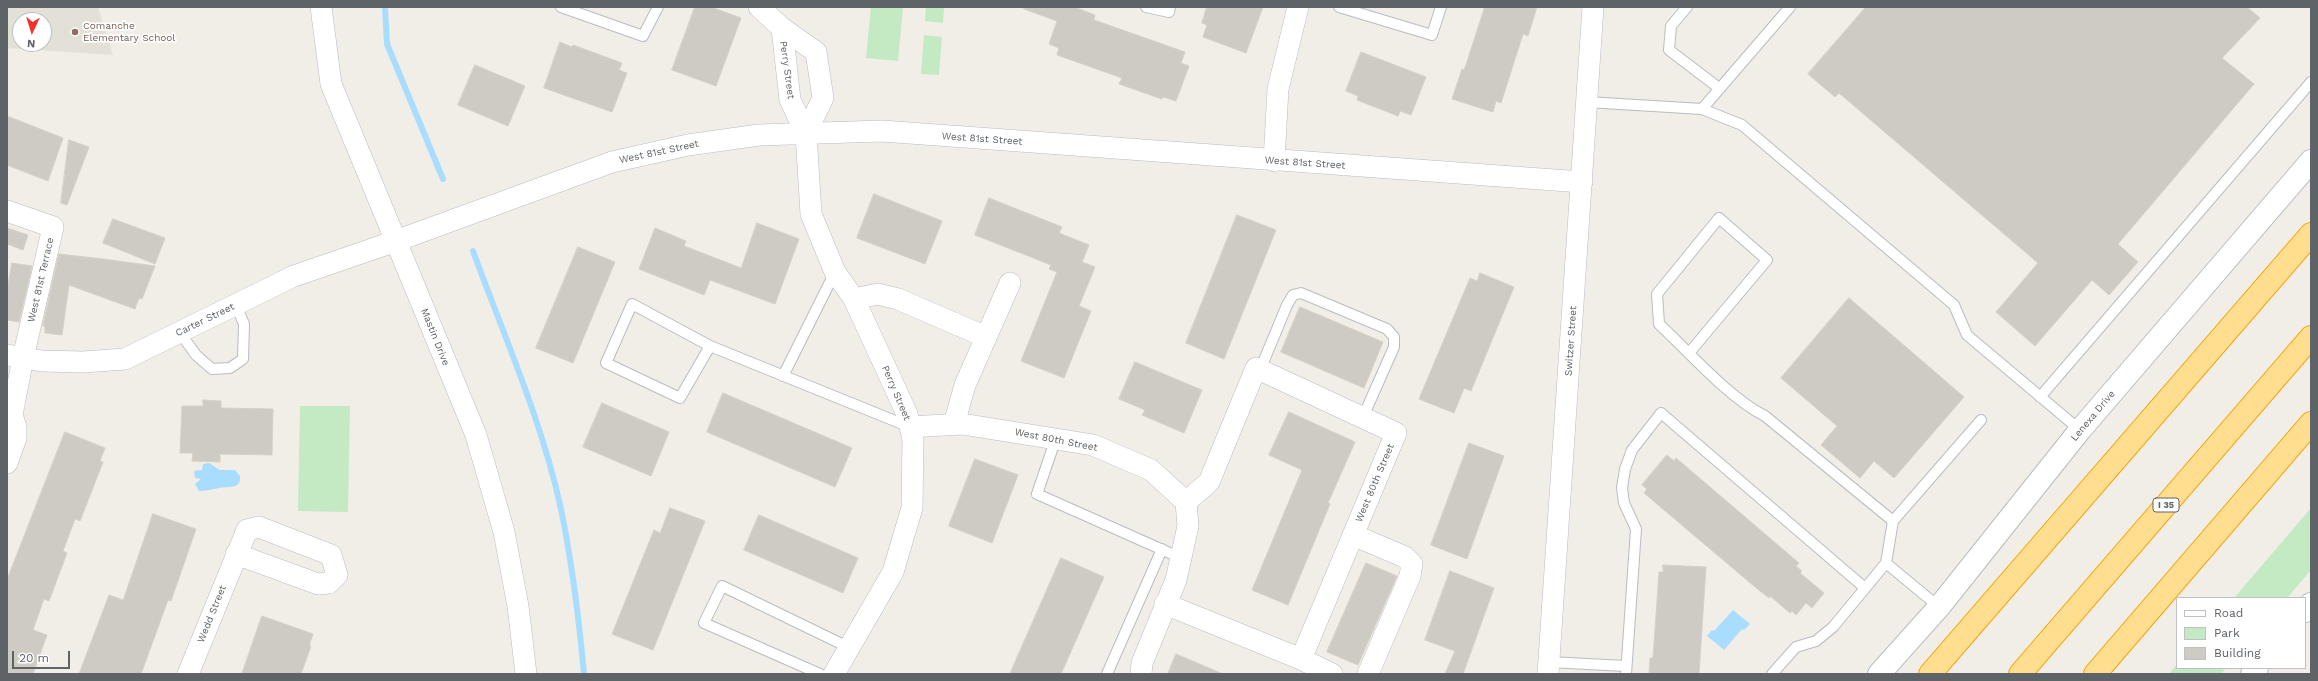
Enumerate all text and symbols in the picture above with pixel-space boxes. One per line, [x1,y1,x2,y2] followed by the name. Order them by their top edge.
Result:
[12,12,52,52] north arrow
[83,20,175,44] place label: Comanche Elementary School
[70,27,80,37] marker: Comanche Elementary School
[27,37,36,50] text: N
[777,40,797,100] street label: Perry Street
[941,130,1023,148] street label: West 81st Street
[618,138,700,166] street label: West 81st Street
[1264,154,1346,172] street label: West 81st Street
[25,236,57,324] street label: West 81st Terrace
[174,301,236,339] street label: Carter Street
[1563,306,1579,376] street label: Switzer Street
[418,307,452,367] street label: Mastin Drive
[879,364,913,422] street label: Perry Street
[2068,388,2118,444] street label: Lenexa Drive
[1014,426,1098,454] street label: West 80th Street
[1353,442,1397,524] street label: West 80th Street
[2153,498,2179,512] road number: I 35
[195,583,229,645] street label: Wedd Street
[2176,597,2306,669] legend
[2214,606,2243,620] text: Road
[2214,626,2240,640] text: Park
[14,643,72,669] scale bar
[2214,646,2261,660] text: Building
[19,651,49,665] text: 20 m

